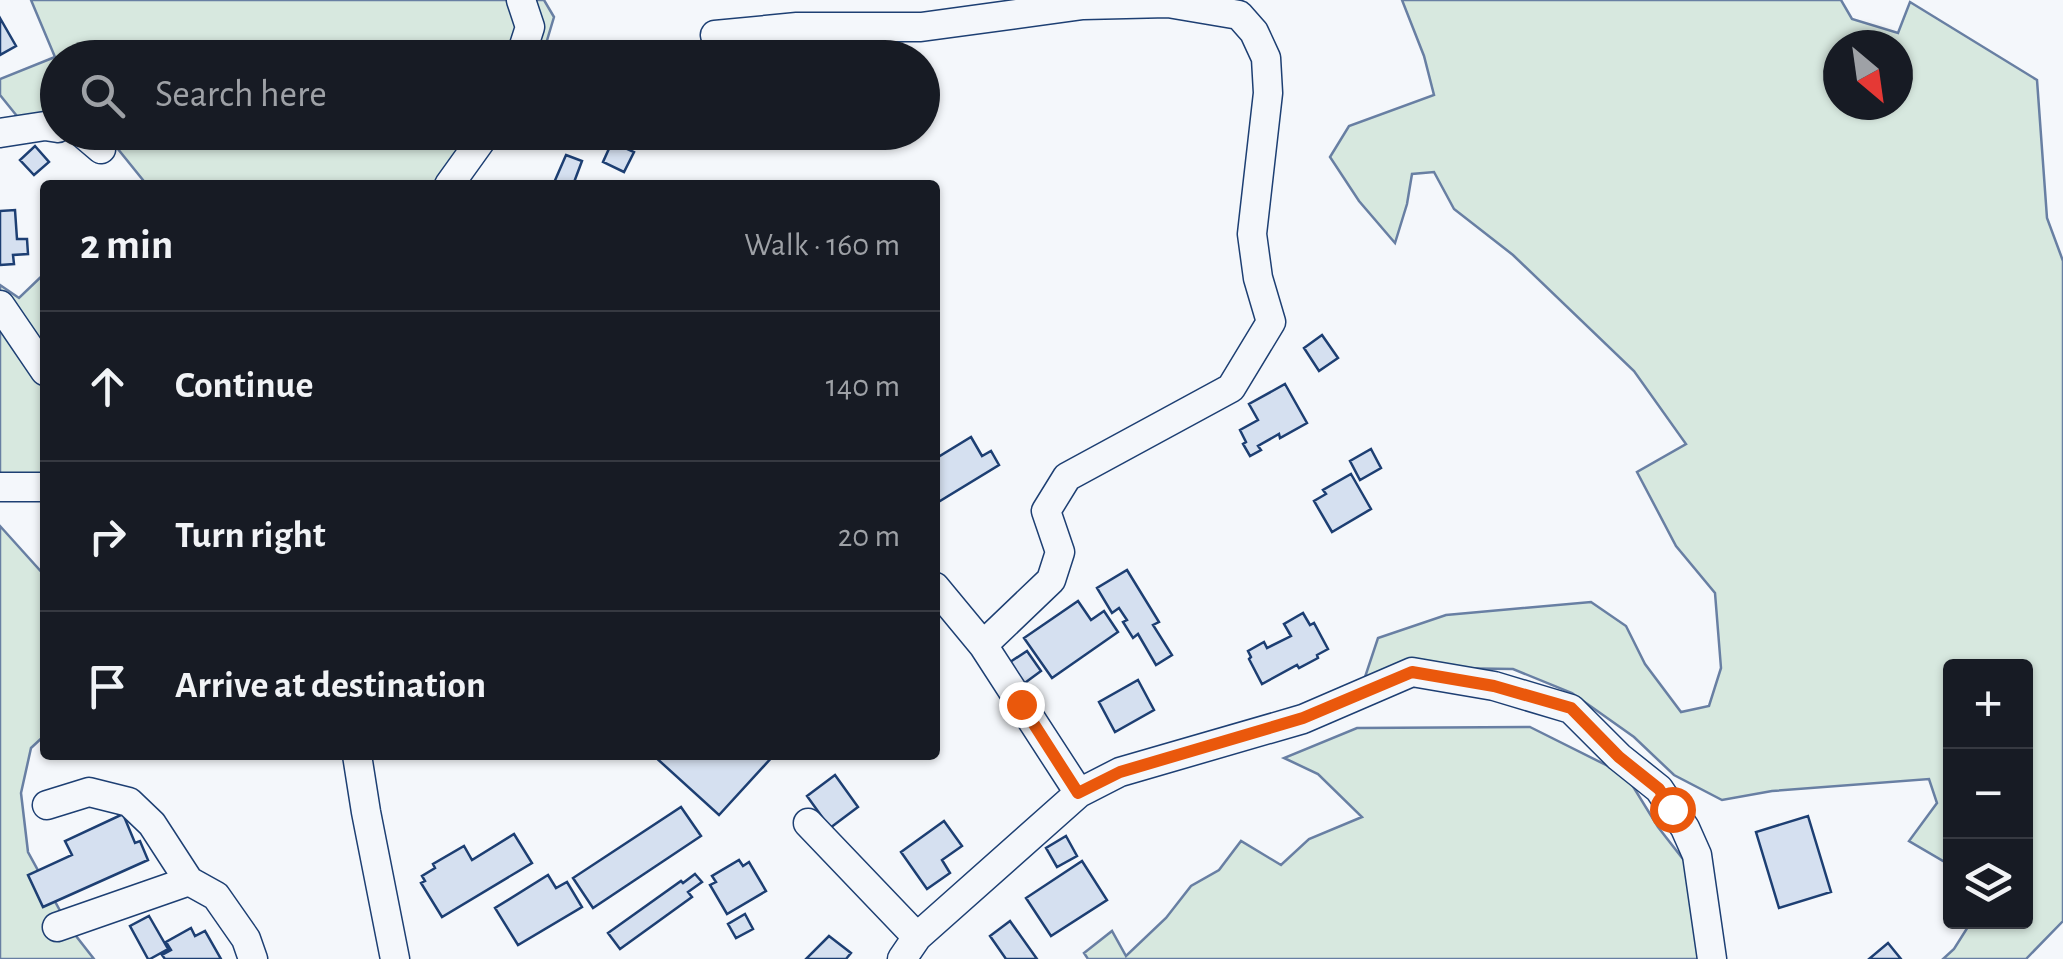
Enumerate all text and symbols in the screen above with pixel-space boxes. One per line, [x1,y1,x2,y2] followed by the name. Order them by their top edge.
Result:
[1823,30,1913,120] north arrow
[40,40,940,150] search box
[75,68,130,123] icon: search
[155,76,327,114] text: Search here
[80,224,173,266] text: 2 min
[744,229,900,261] text: Walk · 160 m
[80,359,135,414] icon: ahead
[175,367,313,405] text: Continue
[826,370,900,402] text: 140 m
[80,509,135,564] icon: right
[175,517,325,555] text: Turn right
[838,520,900,552] text: 20 m
[80,659,135,714] icon: arrive
[1943,659,2033,929] map controls
[1943,659,2033,749] button: +
[175,667,486,705] text: Arrive at destination
[999,682,1045,728] route end
[1943,749,2033,839] button: −
[1650,787,1696,833] route start
[1943,839,2033,929] button: layers

